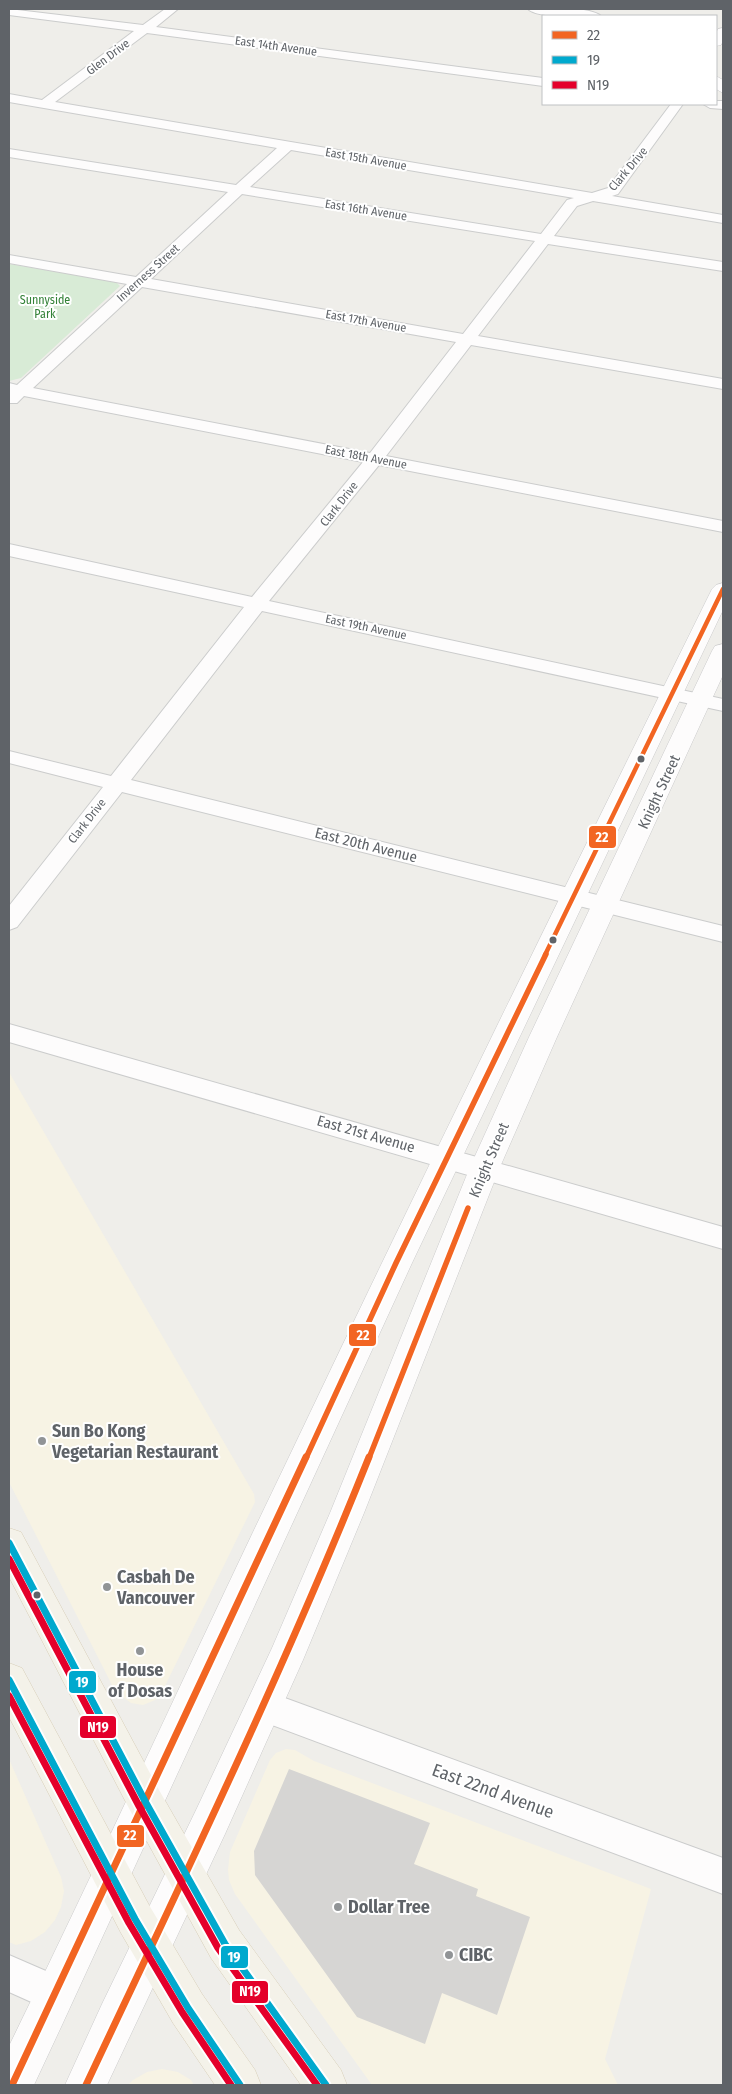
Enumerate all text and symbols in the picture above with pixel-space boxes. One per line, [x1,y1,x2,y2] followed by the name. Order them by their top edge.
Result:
[542,15,717,105] legend
[587,26,601,44] text: 22
[234,33,318,59] street label: East 14th Avenue
[84,36,132,78] street label: Glen Drive
[587,51,600,69] text: 19
[587,76,609,94] text: N19
[606,144,650,194] street label: Clark Drive
[324,145,408,173] street label: East 15th Avenue
[324,197,408,223] street label: East 16th Avenue
[114,241,182,305] street label: Inverness Street
[20,293,70,321] park label: Sunnyside Park
[324,307,408,335] street label: East 17th Avenue
[324,442,408,472] street label: East 18th Avenue
[317,479,361,529] street label: Clark Drive
[324,612,408,642] street label: East 19th Avenue
[634,752,684,832] street label: Knight Street
[636,754,646,764] unlabelled marker
[65,796,109,846] street label: Clark Drive
[313,824,419,866] street label: East 20th Avenue
[588,825,617,849] line badge: 22
[595,829,609,846] text: 22
[548,935,558,945] unlabelled marker
[315,1111,417,1157] street label: East 21st Avenue
[465,1120,513,1200] street label: Knight Street
[348,1323,377,1347] line badge: 22
[356,1327,370,1344] text: 22
[51,1420,219,1463] place label: Sun Bo Kong Vegetarian Restaurant
[36,1435,48,1447] marker: Sun Bo Kong Vegetarian Restaurant
[116,1566,195,1609] place label: Casbah De Vancouver
[101,1581,113,1593] marker: Casbah De Vancouver
[32,1590,42,1600] unlabelled marker
[134,1645,146,1657] marker: House of Dosas
[108,1659,172,1702] place label: House of Dosas
[68,1670,97,1694] line badge: 19
[75,1674,89,1691] text: 19
[79,1715,117,1739] line badge: N19
[87,1719,109,1736] text: N19
[429,1759,557,1823] street label: East 22nd Avenue
[116,1824,145,1848] line badge: 22
[123,1827,137,1844] text: 22
[348,1896,430,1918] place label: Dollar Tree
[332,1901,344,1913] marker: Dollar Tree
[459,1944,493,1966] place label: CIBC
[220,1945,249,1969] line badge: 19
[227,1949,241,1966] text: 19
[443,1949,455,1961] marker: CIBC
[231,1980,269,2004] line badge: N19
[239,1983,261,2000] text: N19

